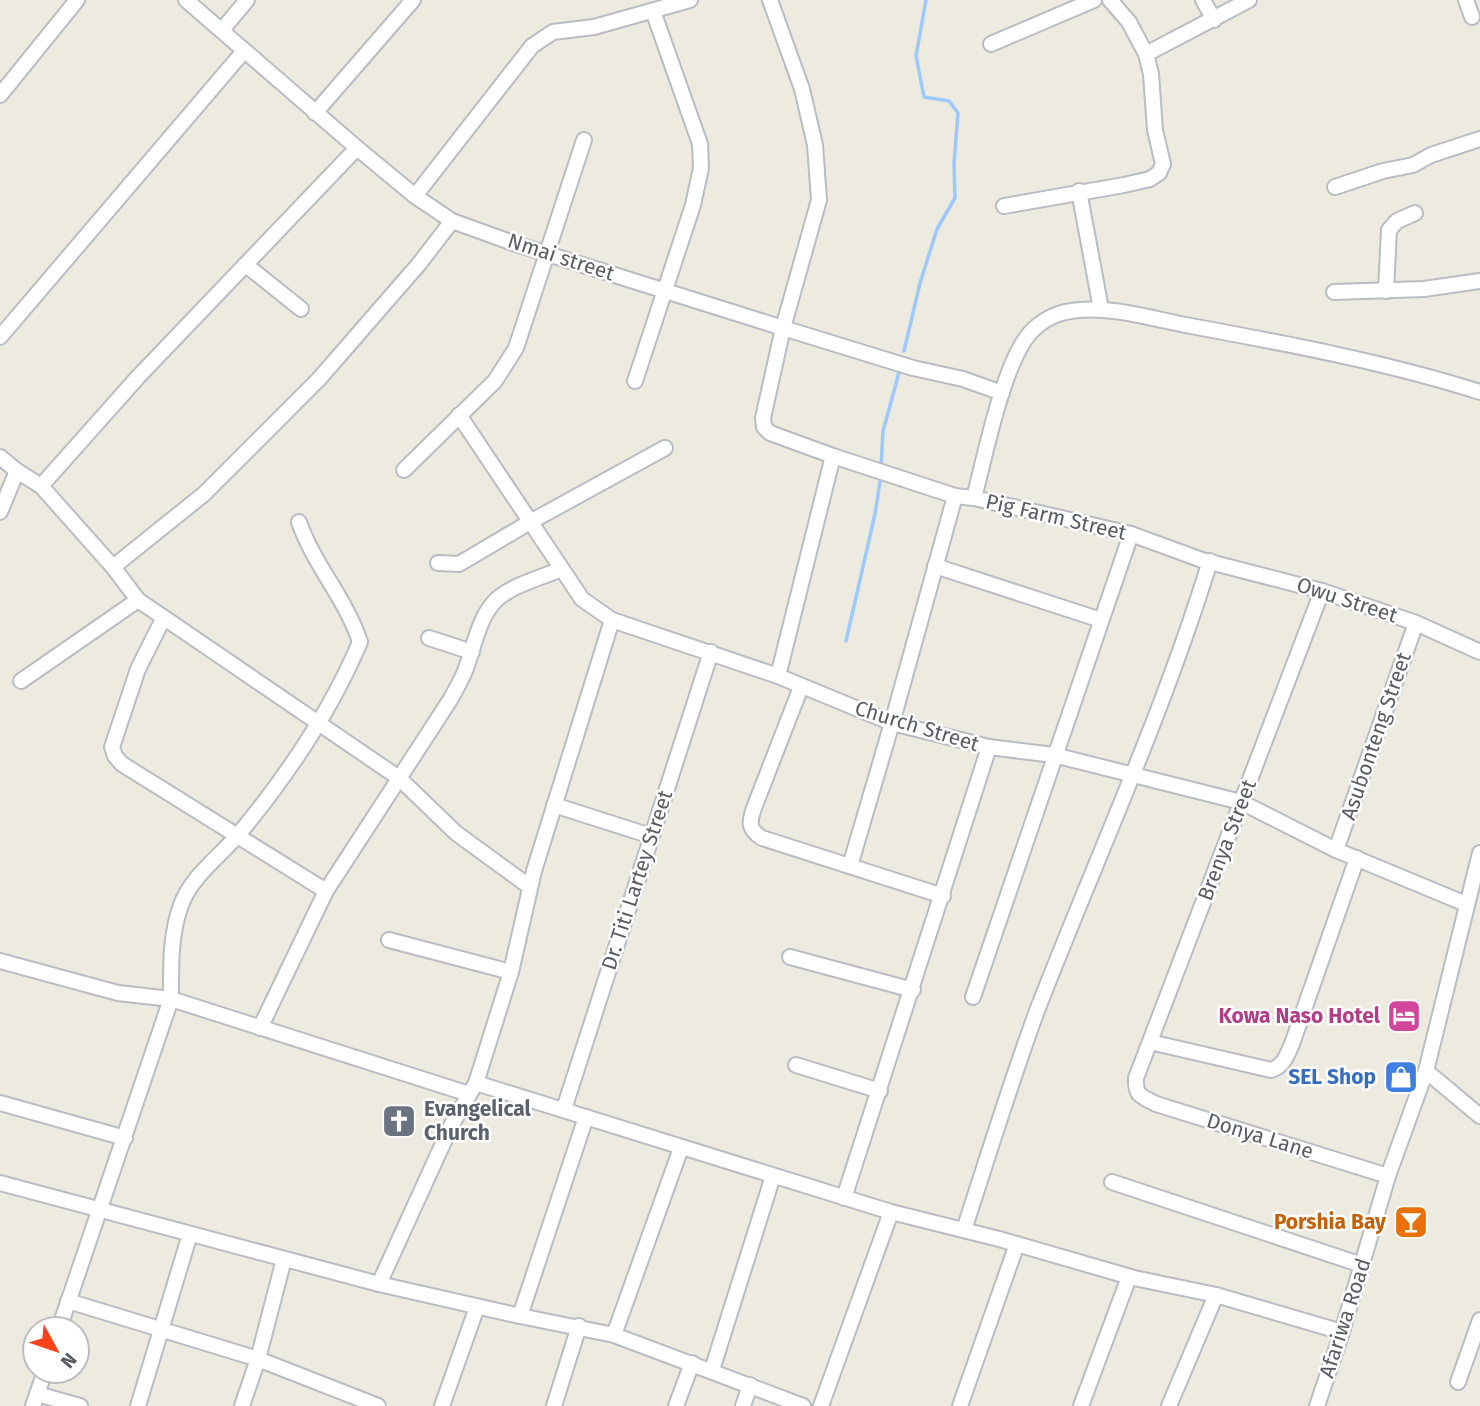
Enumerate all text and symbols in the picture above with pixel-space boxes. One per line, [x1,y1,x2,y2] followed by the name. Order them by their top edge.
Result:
[504,228,618,287] street label: Nmai street
[983,488,1129,546] street label: Pig Farm Street
[1293,572,1401,629] street label: Owu Street
[1335,648,1417,823] street label: Asubonteng Street
[852,695,983,757] street label: Church Street
[1192,775,1262,904] street label: Brenya Street
[596,786,678,973] street label: Dr. Titi Lartey Street
[1385,997,1423,1035] hotel icon: Kowa Naso Hotel
[1218,1003,1381,1029] place label: Kowa Naso Hotel
[1382,1058,1420,1096] shop icon: SEL Shop
[1288,1064,1376,1090] place label: SEL Shop
[424,1096,532,1146] place label: Evangelical Church
[380,1102,418,1140] church icon: Evangelical Church
[1203,1107,1317,1165] street label: Donya Lane
[1392,1203,1430,1241] bar icon: Porshia Bay
[1274,1209,1386,1235] place label: Porshia Bay
[1313,1255,1377,1381] street label: Afariwa Road
[21,1315,91,1385] north arrow
[56,1348,82,1373] text: N

